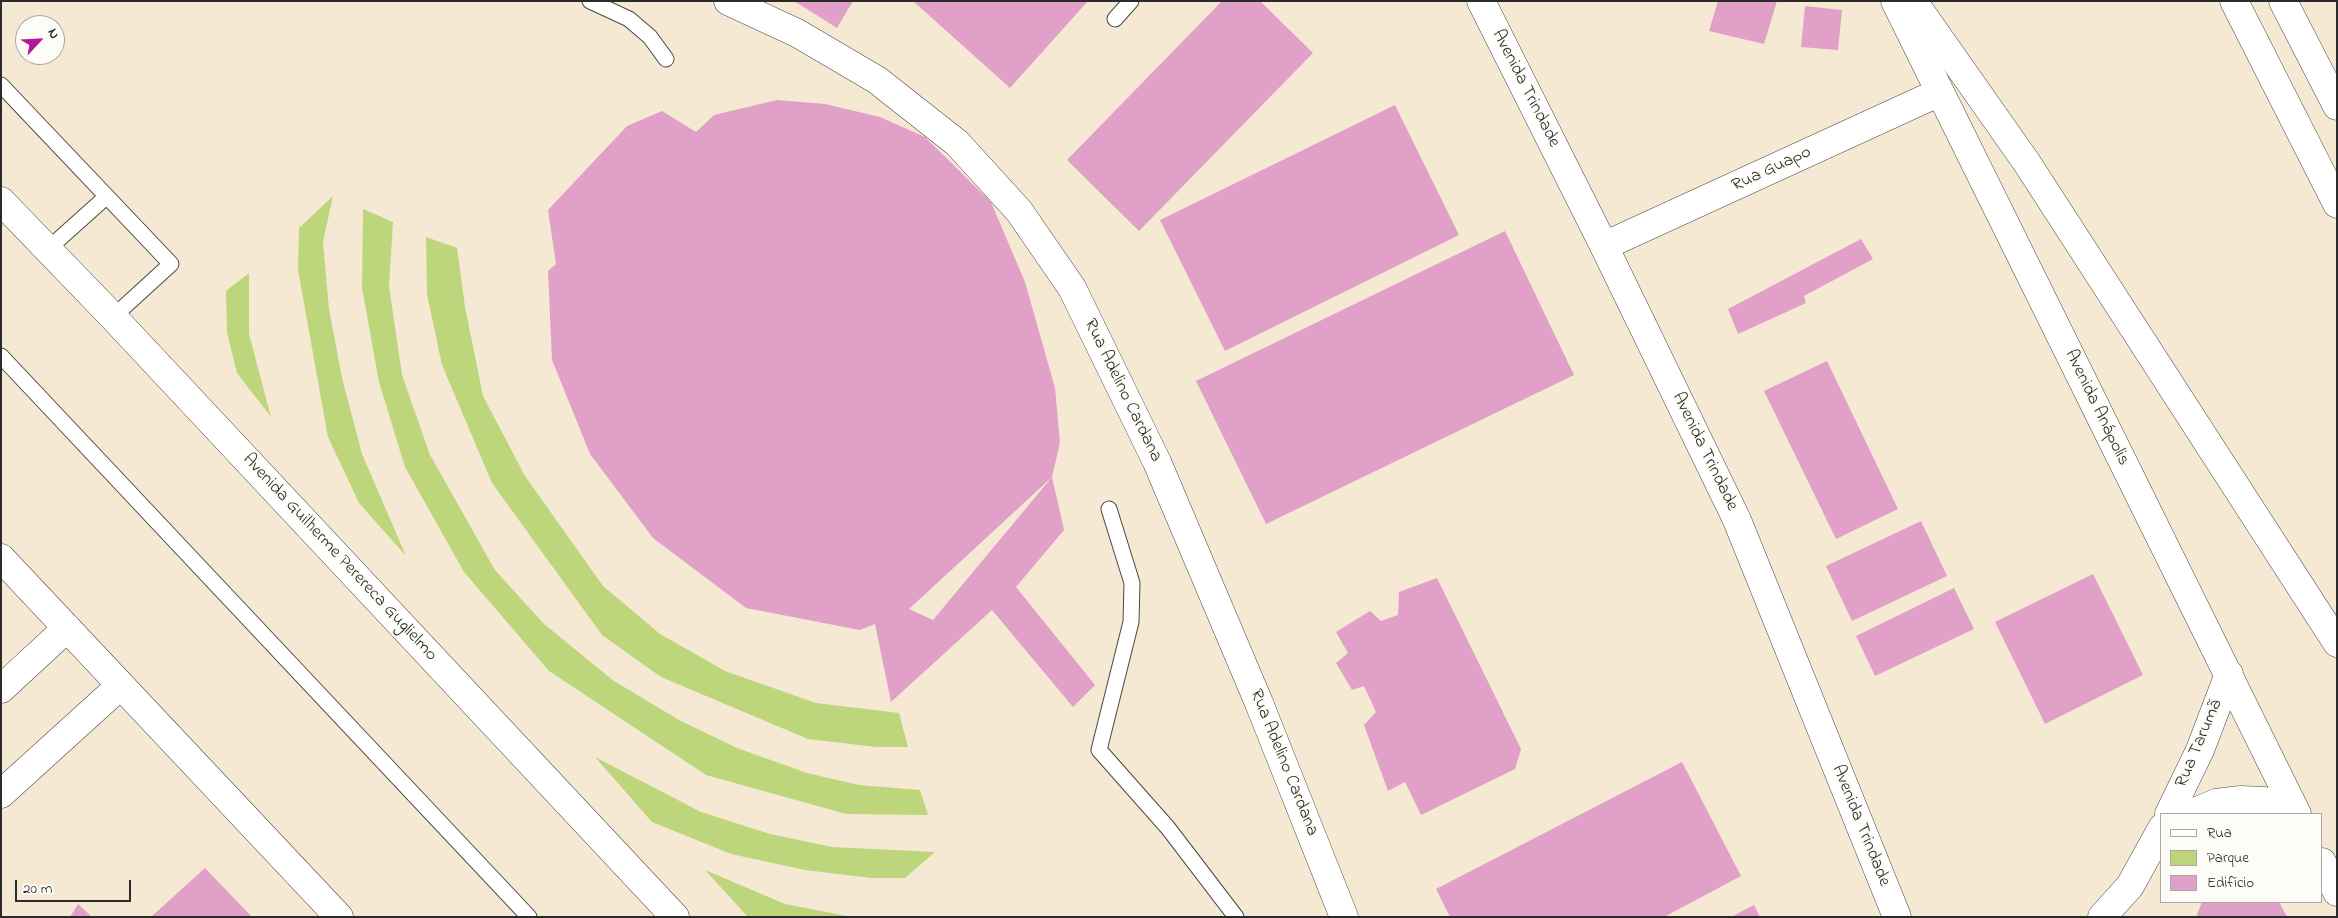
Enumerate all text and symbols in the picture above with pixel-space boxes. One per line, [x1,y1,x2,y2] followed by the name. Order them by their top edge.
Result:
[15,15,65,65] north arrow
[42,25,65,43] text: N
[1486,27,1564,151] street label: Avenida Trindade
[1729,142,1815,198] street label: Rua Guapo
[1078,316,1166,466] street label: Rua Adelino Cardana
[2059,347,2133,469] street label: Avenida Anápolis
[1666,389,1742,515] street label: Avenida Trindade
[237,450,441,666] street label: Avenida Guilherme Perereca Guglielmo
[1244,686,1322,840] street label: Rua Adelino Cardana
[2172,697,2228,791] street label: Rua Tarumã
[1826,762,1894,890] street label: Avenida Trindade
[2160,813,2323,903] legend
[2207,822,2232,844] text: Rua
[2207,847,2249,869] text: Parque
[18,870,134,902] scale bar
[2207,872,2254,894] text: Edifício
[23,878,52,900] text: 20 m

